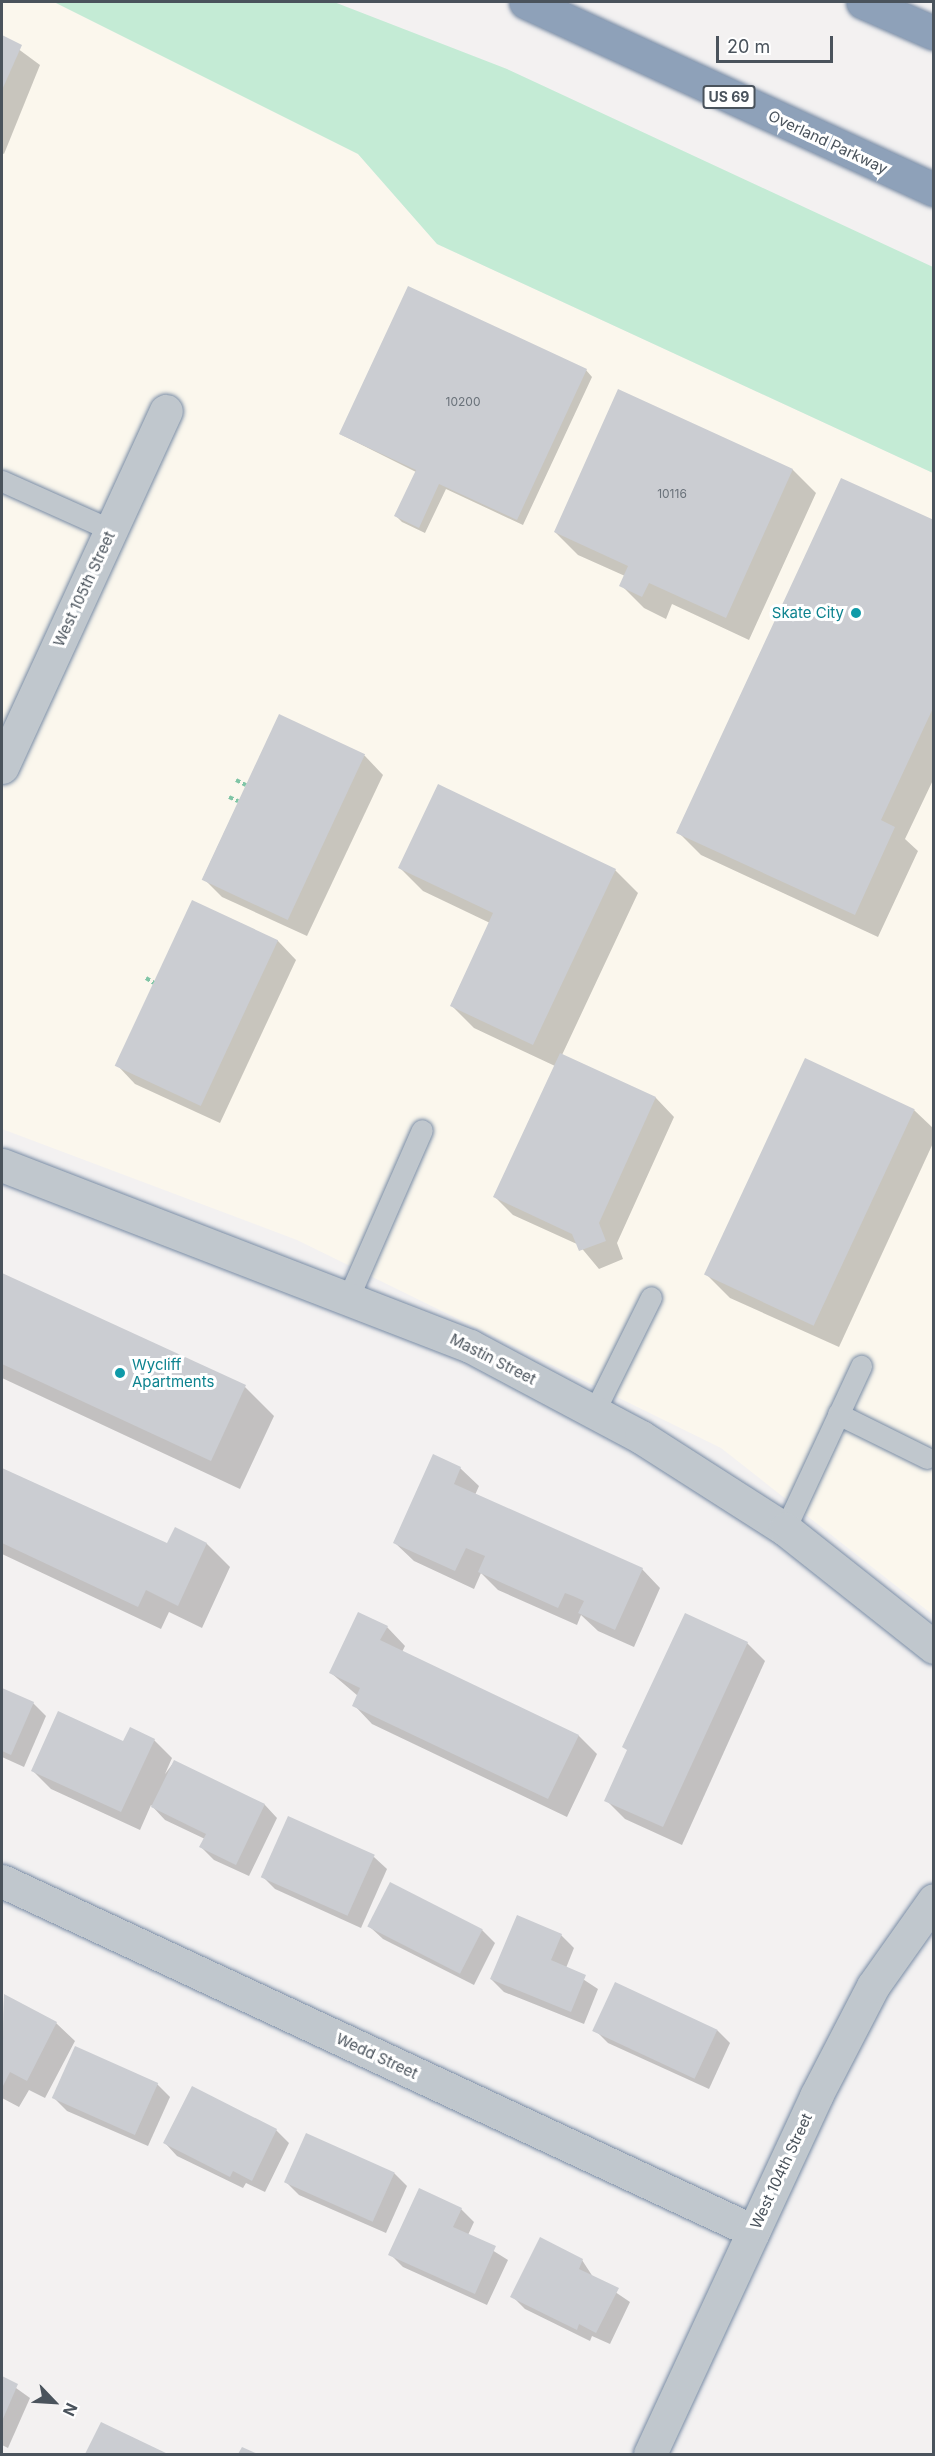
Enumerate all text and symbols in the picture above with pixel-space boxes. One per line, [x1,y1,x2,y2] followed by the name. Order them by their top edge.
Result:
[719,24,836,62] scale bar
[727,36,770,57] text: 20 m
[702,86,756,108] road number: US 69
[765,106,891,178] street label: Overland Parkway
[446,395,480,409] house number: 10200
[657,487,687,501] house number: 10116
[49,529,119,649] street label: West 105th Street
[772,604,844,622] place label: Skate City
[849,606,863,620] marker: Skate City
[447,1330,539,1388] street label: Mastin Street
[132,1355,214,1390] place label: Wycliff Apartments
[113,1366,127,1380] marker: Wycliff Apartments
[333,2029,421,2083] street label: Wedd Street
[746,2110,816,2232] street label: West 104th Street
[24,2372,84,2432] north arrow
[59,2400,82,2419] text: N

